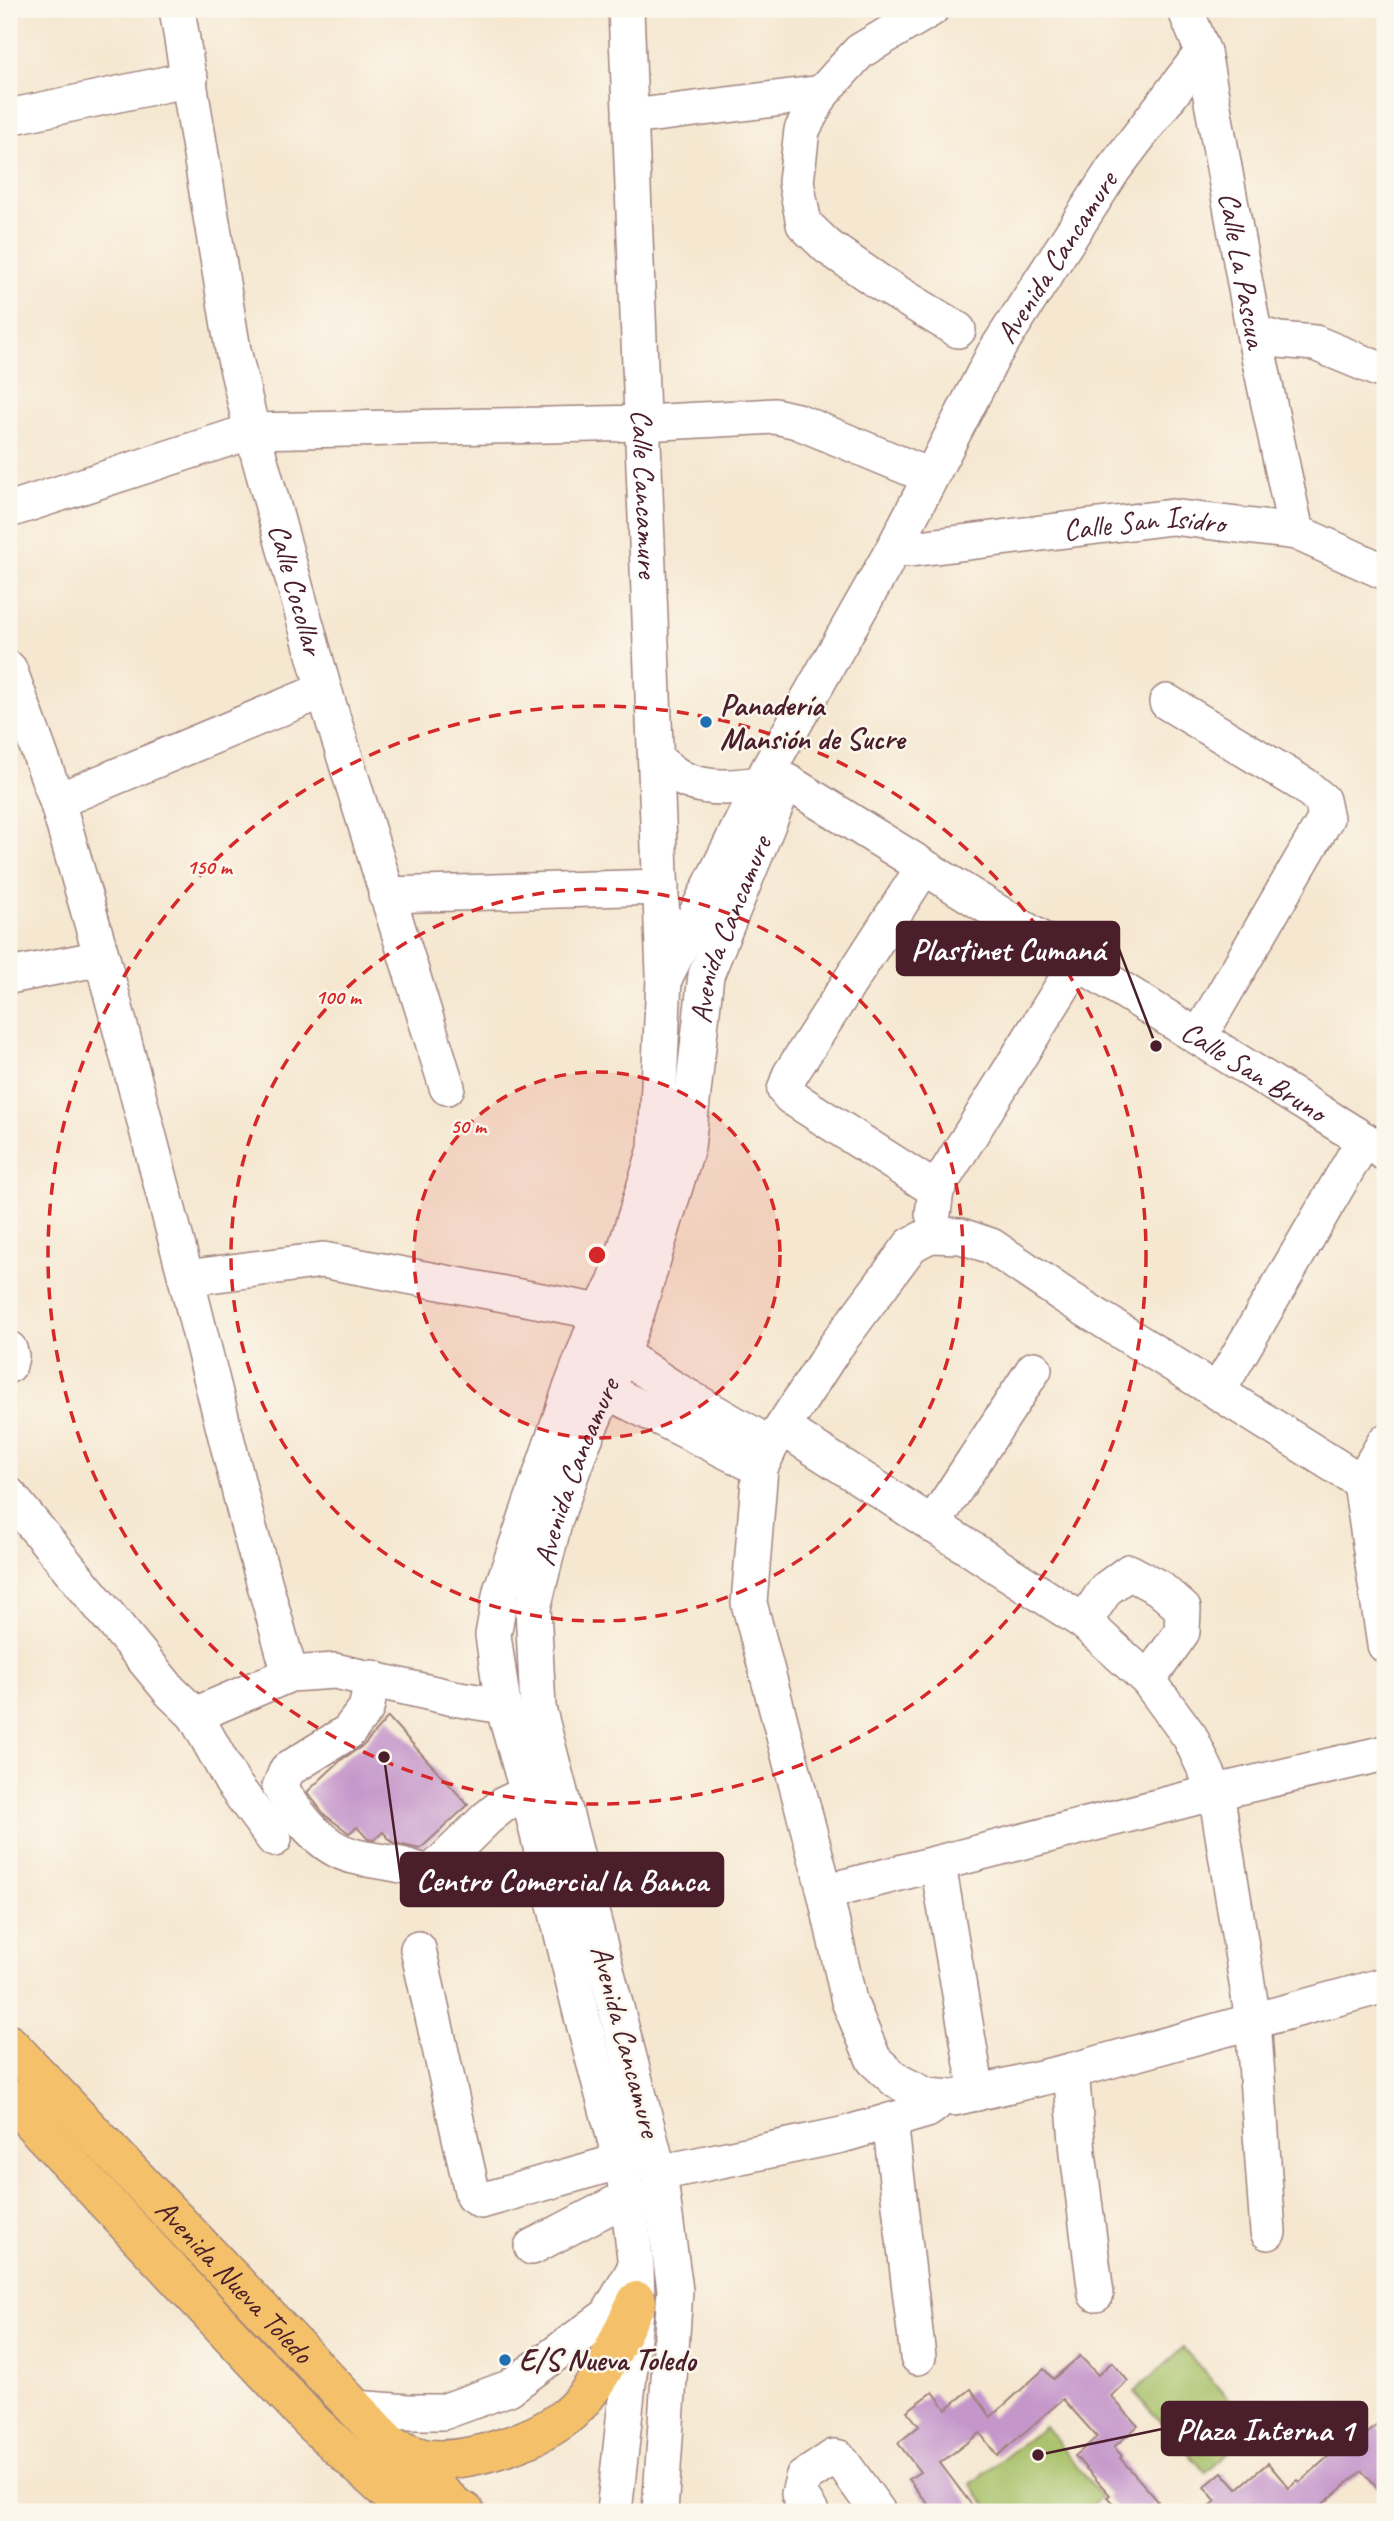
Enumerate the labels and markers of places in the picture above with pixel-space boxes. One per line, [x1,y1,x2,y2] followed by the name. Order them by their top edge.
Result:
[720,686,907,758] place label: Panadería Mansión de Sucre
[698,714,714,730] marker: Panadería Mansión de Sucre
[897,922,1119,975] callout: Plastinet Cumaná
[585,1243,609,1267] centre of rings
[401,1853,723,1906] callout: Centro Comercial la Banca
[519,2341,698,2379] place label: E/S Nueva Toledo
[497,2352,513,2368] marker: E/S Nueva Toledo
[1162,2402,1367,2455] callout: Plaza Interna 1

